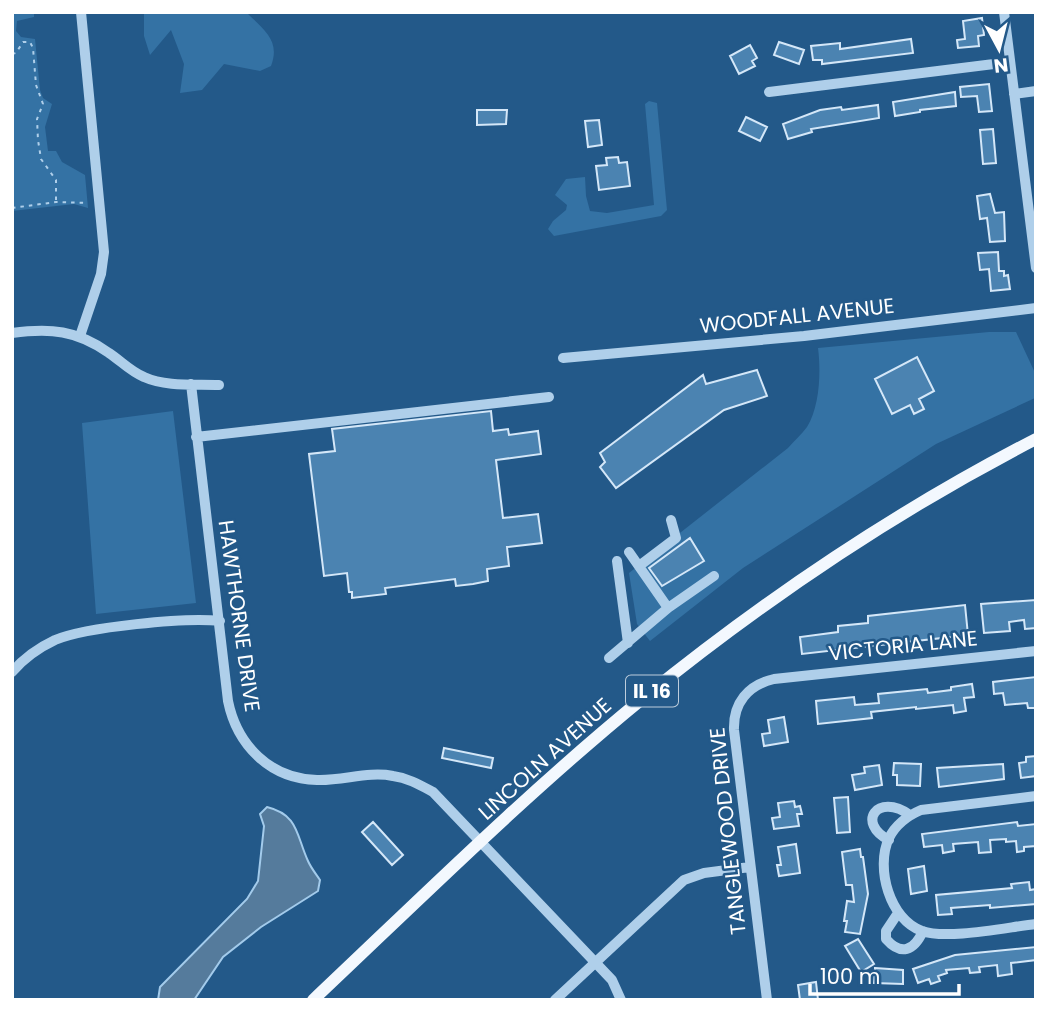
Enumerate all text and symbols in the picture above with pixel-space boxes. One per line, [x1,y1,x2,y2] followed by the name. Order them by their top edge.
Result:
[964,14,1034,84] north arrow
[992,51,1010,80] text: N
[698,291,896,340] street label: WOODFALL AVENUE
[212,518,267,714] street label: HAWTHORNE DRIVE
[827,623,979,668] street label: VICTORIA LANE
[626,676,678,706] road number: IL 16
[472,691,618,826] street label: LINCOLN AVENUE
[702,726,753,936] street label: TANGLEWOOD DRIVE
[810,953,959,997] scale bar
[820,962,880,991] text: 100 m

